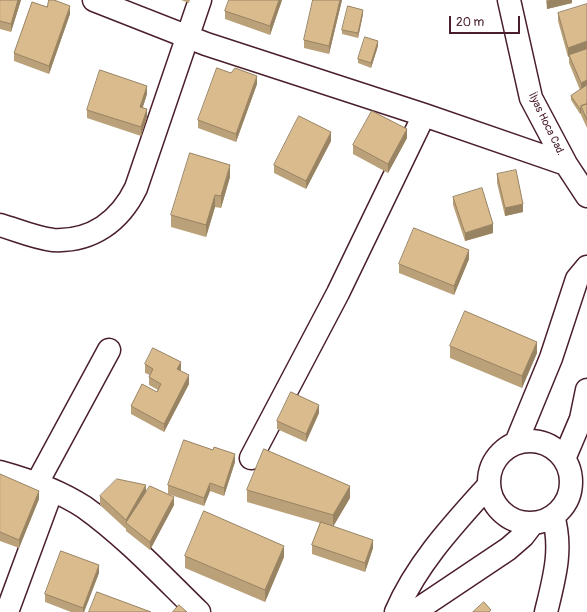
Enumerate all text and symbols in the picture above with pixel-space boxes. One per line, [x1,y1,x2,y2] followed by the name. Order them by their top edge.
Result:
[451,8,522,34] scale bar
[456,15,484,30] text: 20 m
[525,90,567,158] street label: İlyas Hoca Cad.

